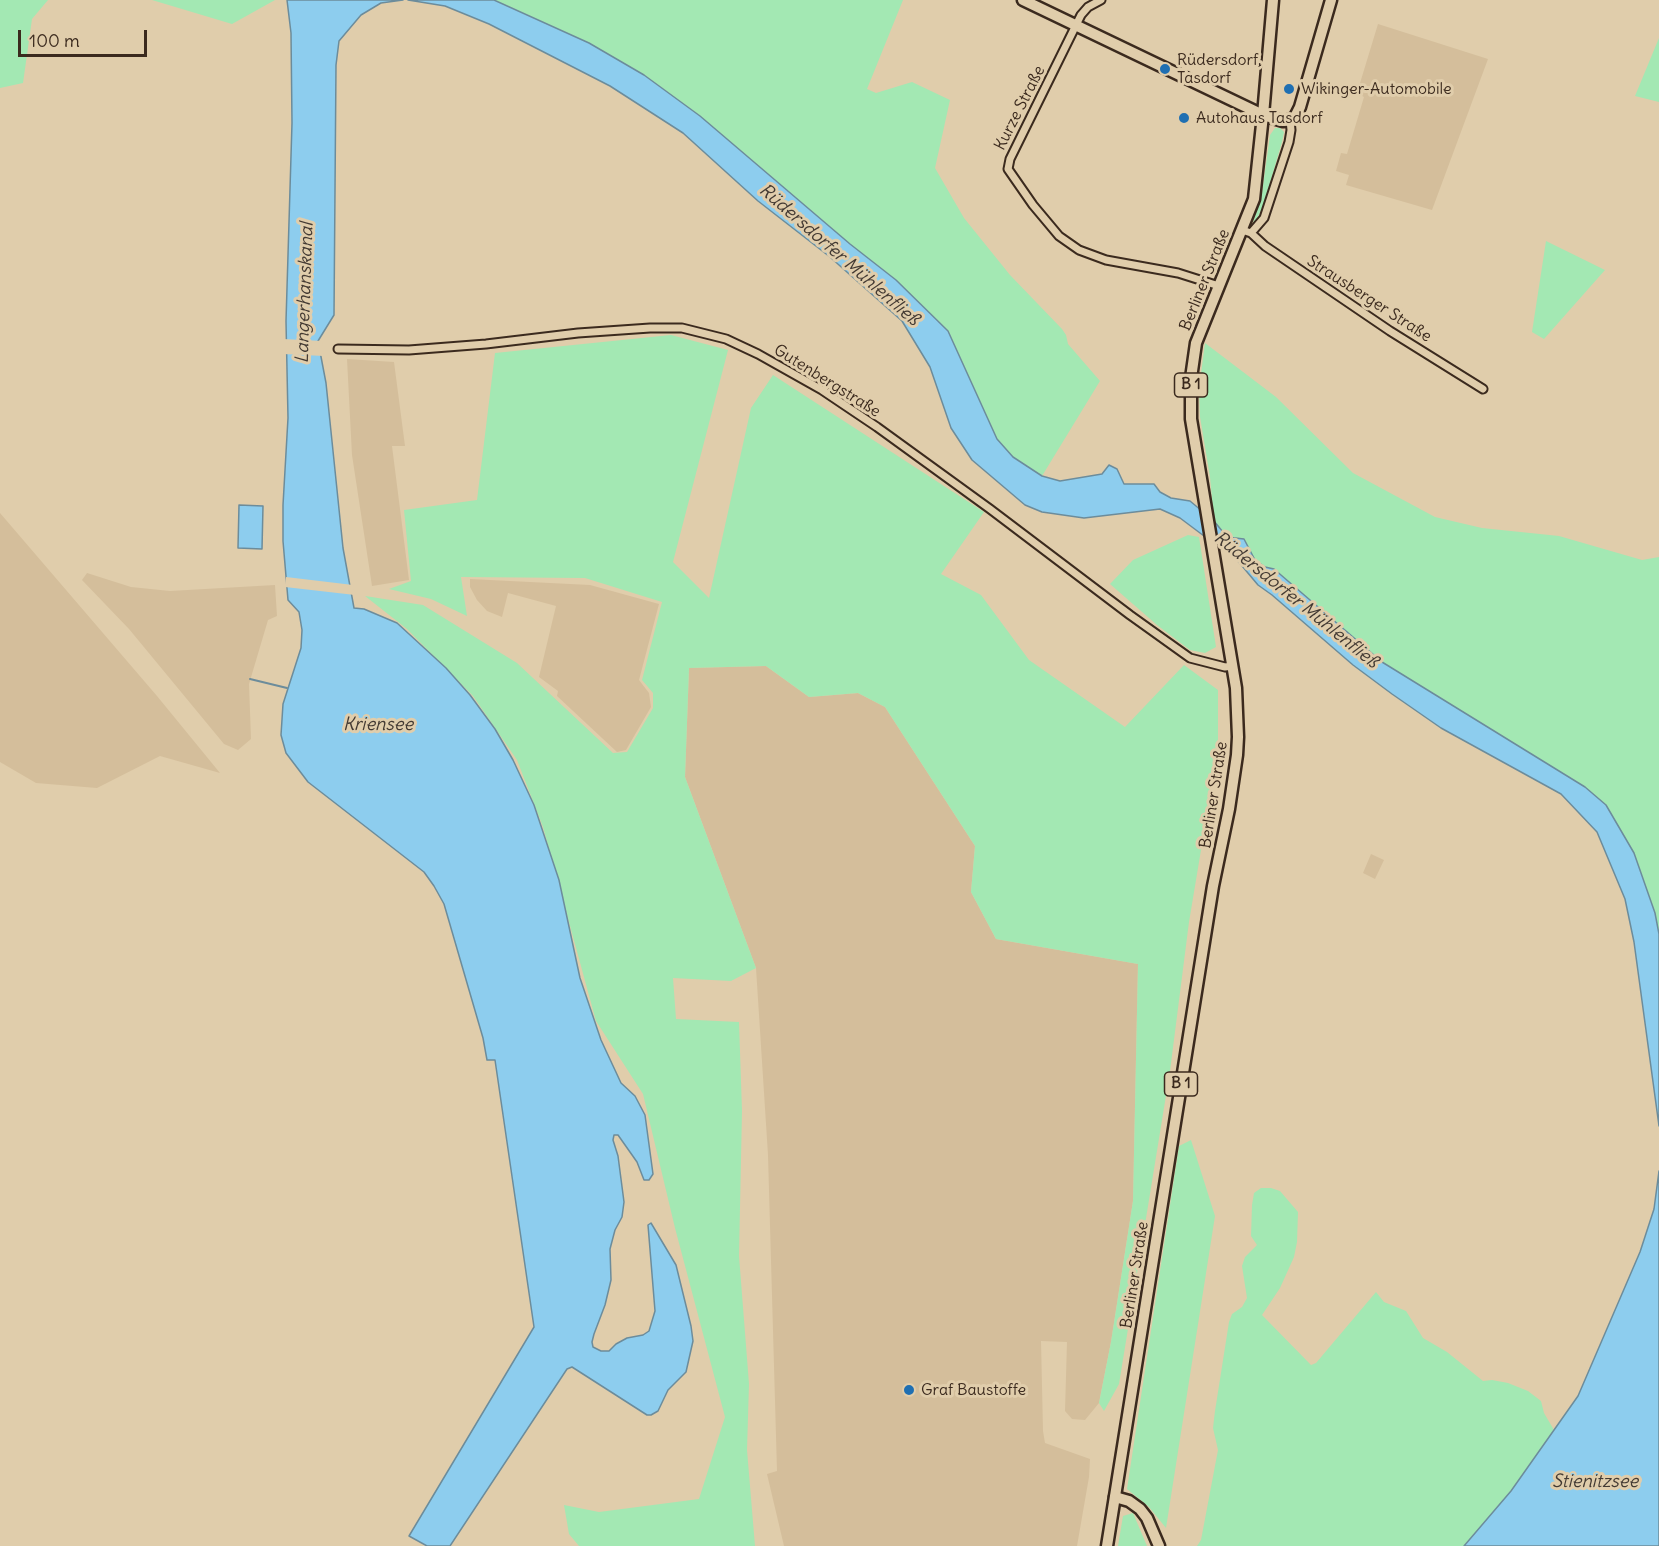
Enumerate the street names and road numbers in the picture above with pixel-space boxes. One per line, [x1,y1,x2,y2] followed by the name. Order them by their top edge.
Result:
[991,63,1049,153] street label: Kurze Straße
[1176,226,1234,334] street label: Berliner Straße
[1303,252,1435,346] street label: Strausberger Straße
[770,340,884,422] street label: Gutenbergstraße
[1174,373,1208,397] road number: B 1
[1196,740,1232,850] street label: Berliner Straße
[1164,1072,1198,1096] road number: B 1
[1117,1220,1153,1330] street label: Berliner Straße

